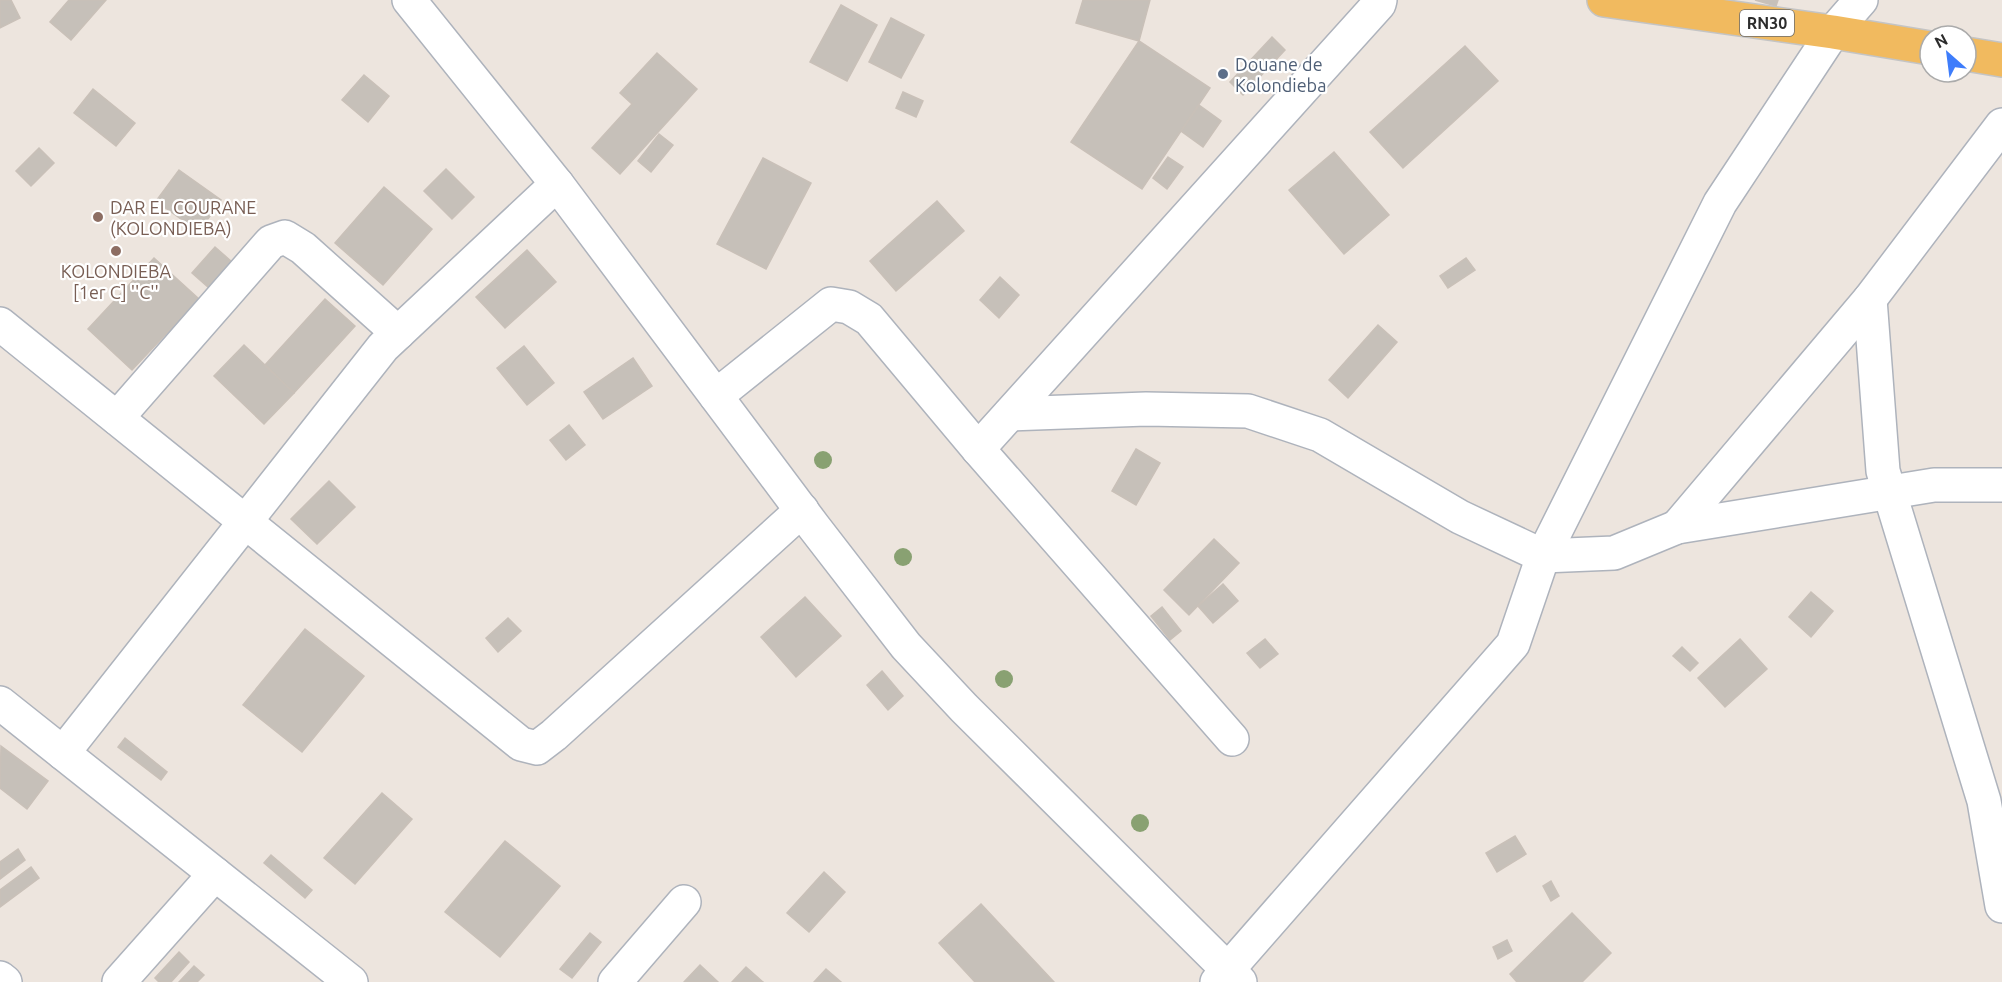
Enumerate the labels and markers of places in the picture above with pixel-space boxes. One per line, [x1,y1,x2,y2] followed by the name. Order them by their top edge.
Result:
[1235,54,1326,95] place label: Douane de Kolondieba
[1216,67,1230,81] marker: Douane de Kolondieba
[110,197,256,239] place label: DAR EL COURANE (KOLONDIEBA)
[91,210,105,224] marker: DAR EL COURANE (KOLONDIEBA)
[109,244,123,258] marker: KOLONDIEBA [1er C] ''C''
[61,261,171,302] place label: KOLONDIEBA [1er C] ''C''

